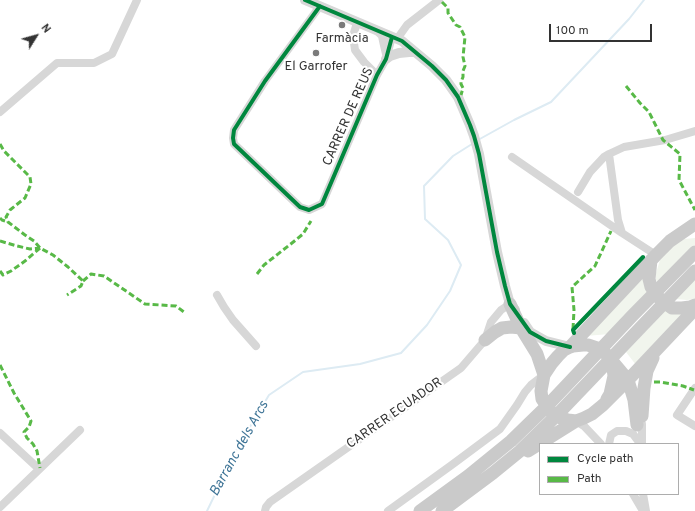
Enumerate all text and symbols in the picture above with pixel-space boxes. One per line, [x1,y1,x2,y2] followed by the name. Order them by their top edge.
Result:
[16,16,56,56] north arrow
[551,16,654,42] scale bar
[337,20,347,30] marker: Farmàcia
[38,21,54,36] text: N
[556,23,589,39] text: 100 m
[316,31,368,47] place label: Farmàcia
[311,48,321,58] marker: El Garrofer
[284,59,348,75] place label: El Garrofer
[320,65,378,169] street label: CARRER DE REUS
[344,375,446,453] street label: CARRER ECUADOR
[207,399,273,499] water label: Barranc dels Arcs
[539,443,679,495] legend
[577,451,634,467] text: Cycle path
[577,471,602,487] text: Path

